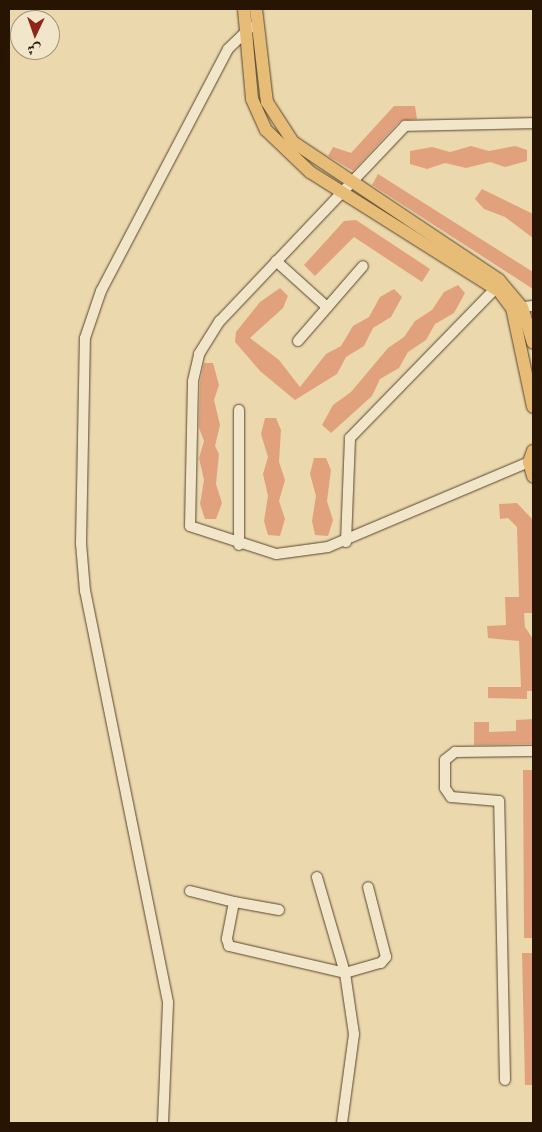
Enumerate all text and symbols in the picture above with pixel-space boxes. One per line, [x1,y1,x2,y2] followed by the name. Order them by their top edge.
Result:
[10,10,60,60] north arrow
[27,40,42,58] text: ش

